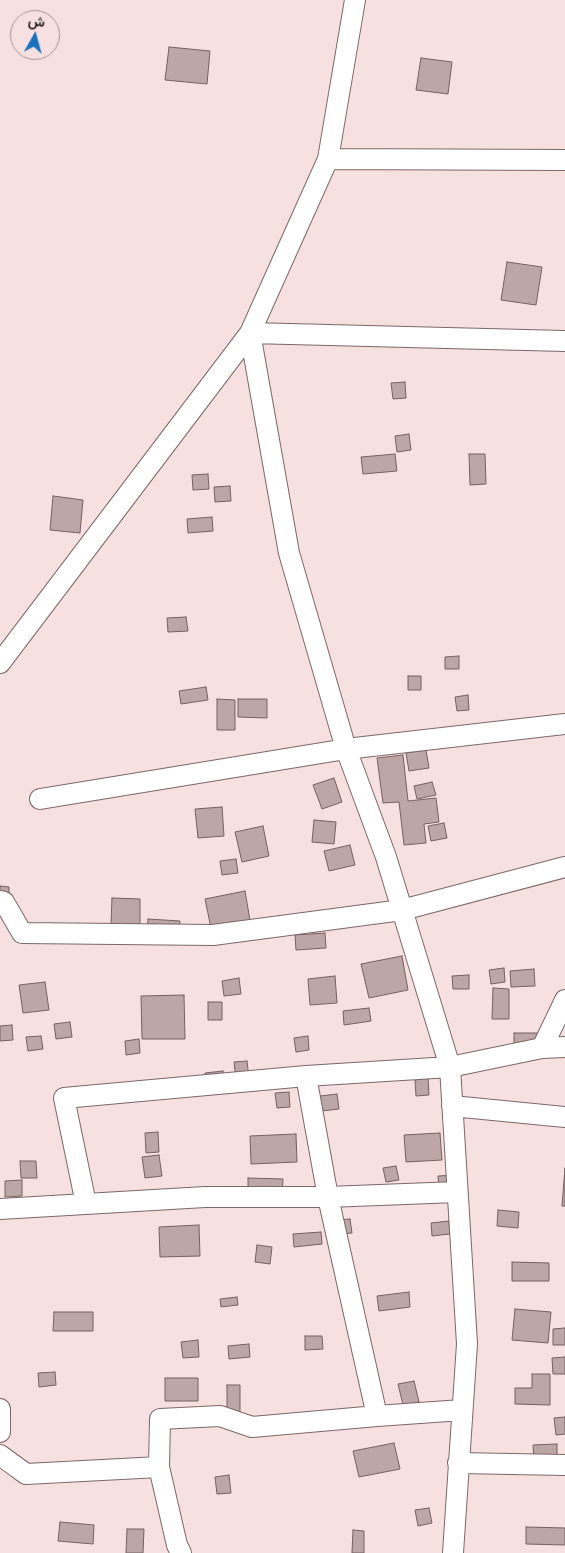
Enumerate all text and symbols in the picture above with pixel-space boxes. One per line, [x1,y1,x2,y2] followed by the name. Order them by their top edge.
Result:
[10,10,60,60] north arrow
[27,12,46,30] text: ش

